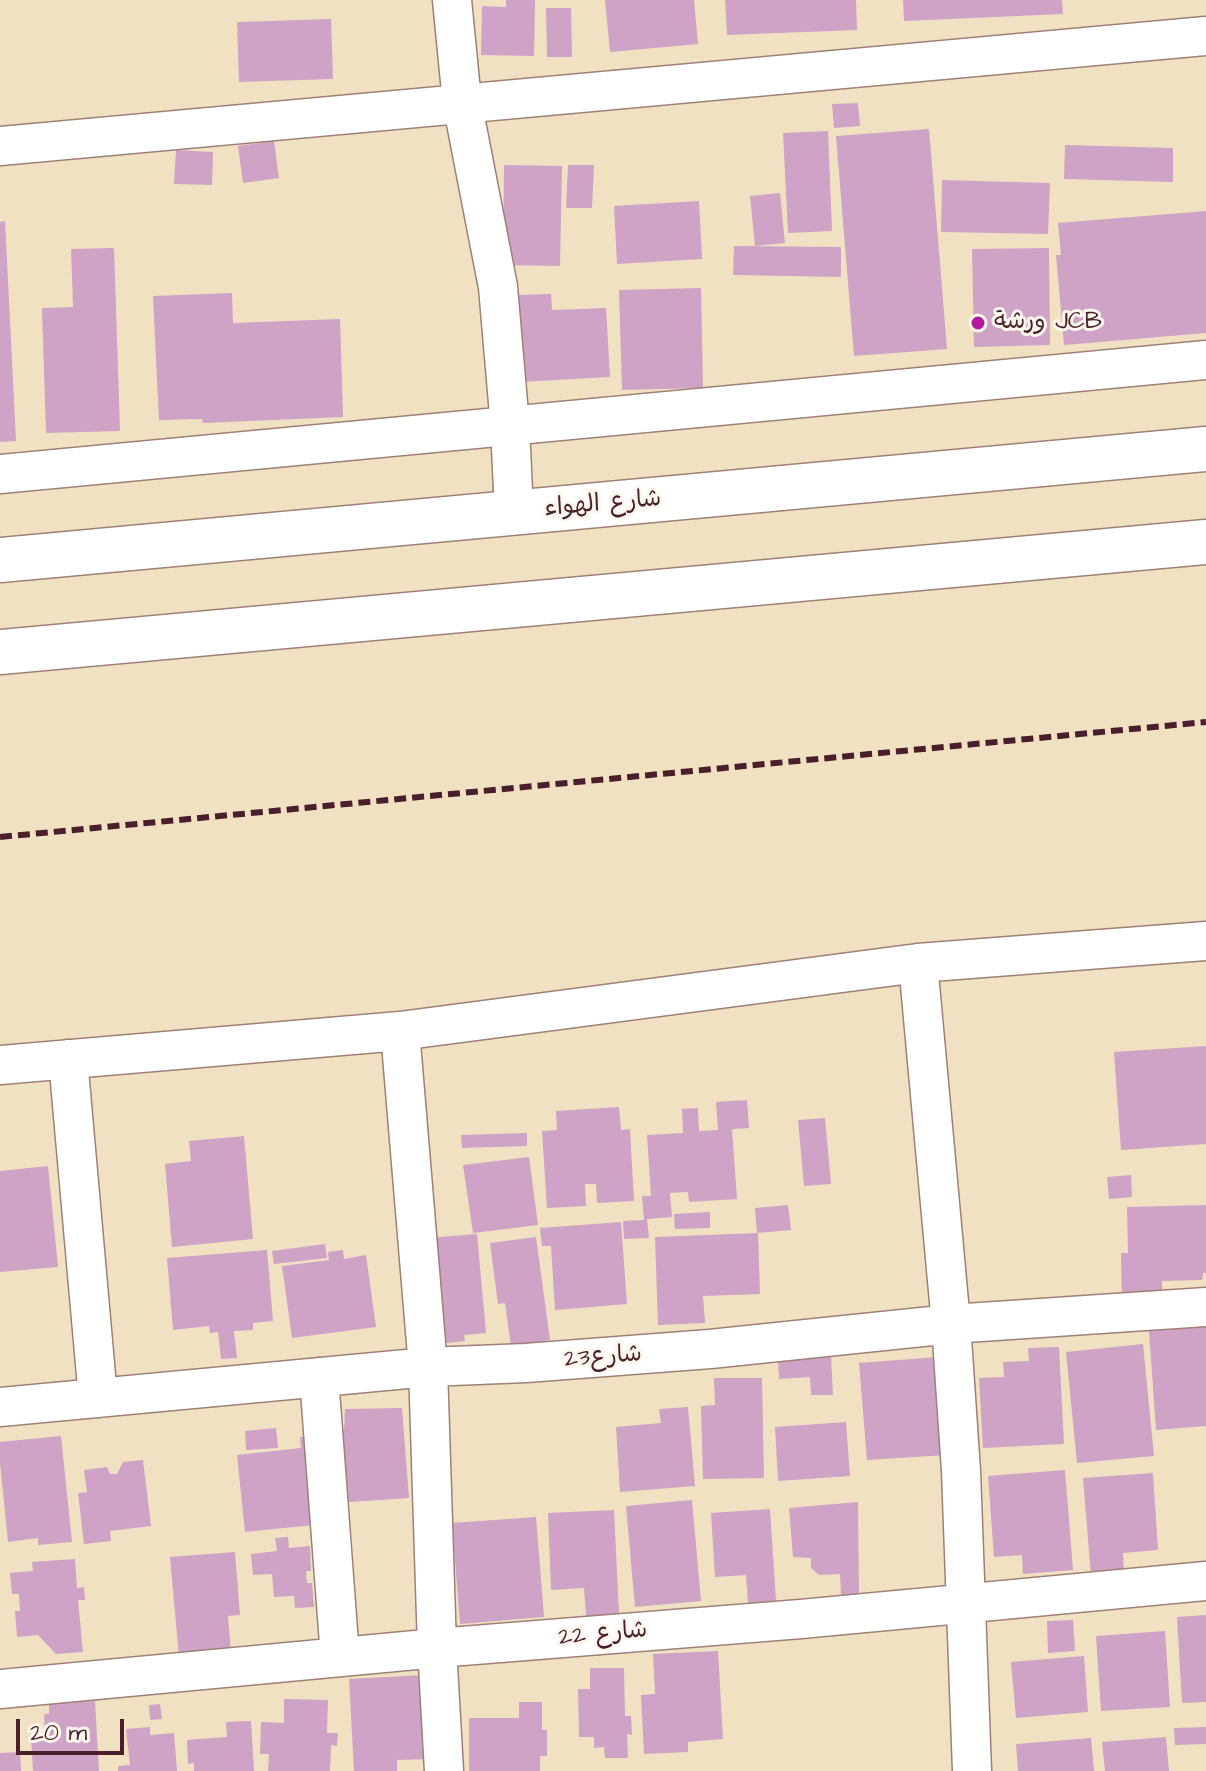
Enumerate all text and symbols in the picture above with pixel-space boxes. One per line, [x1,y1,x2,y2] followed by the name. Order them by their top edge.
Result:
[994,309,1102,337] place label: ورشة JCB
[969,314,987,332] marker: ورشة JCB
[543,486,663,524] street label: شارع الهواء
[563,1341,643,1375] street label: شارع23
[557,1617,649,1653] street label: شارع 22
[20,1703,128,1753] scale bar
[30,1716,87,1750] text: 20 m

